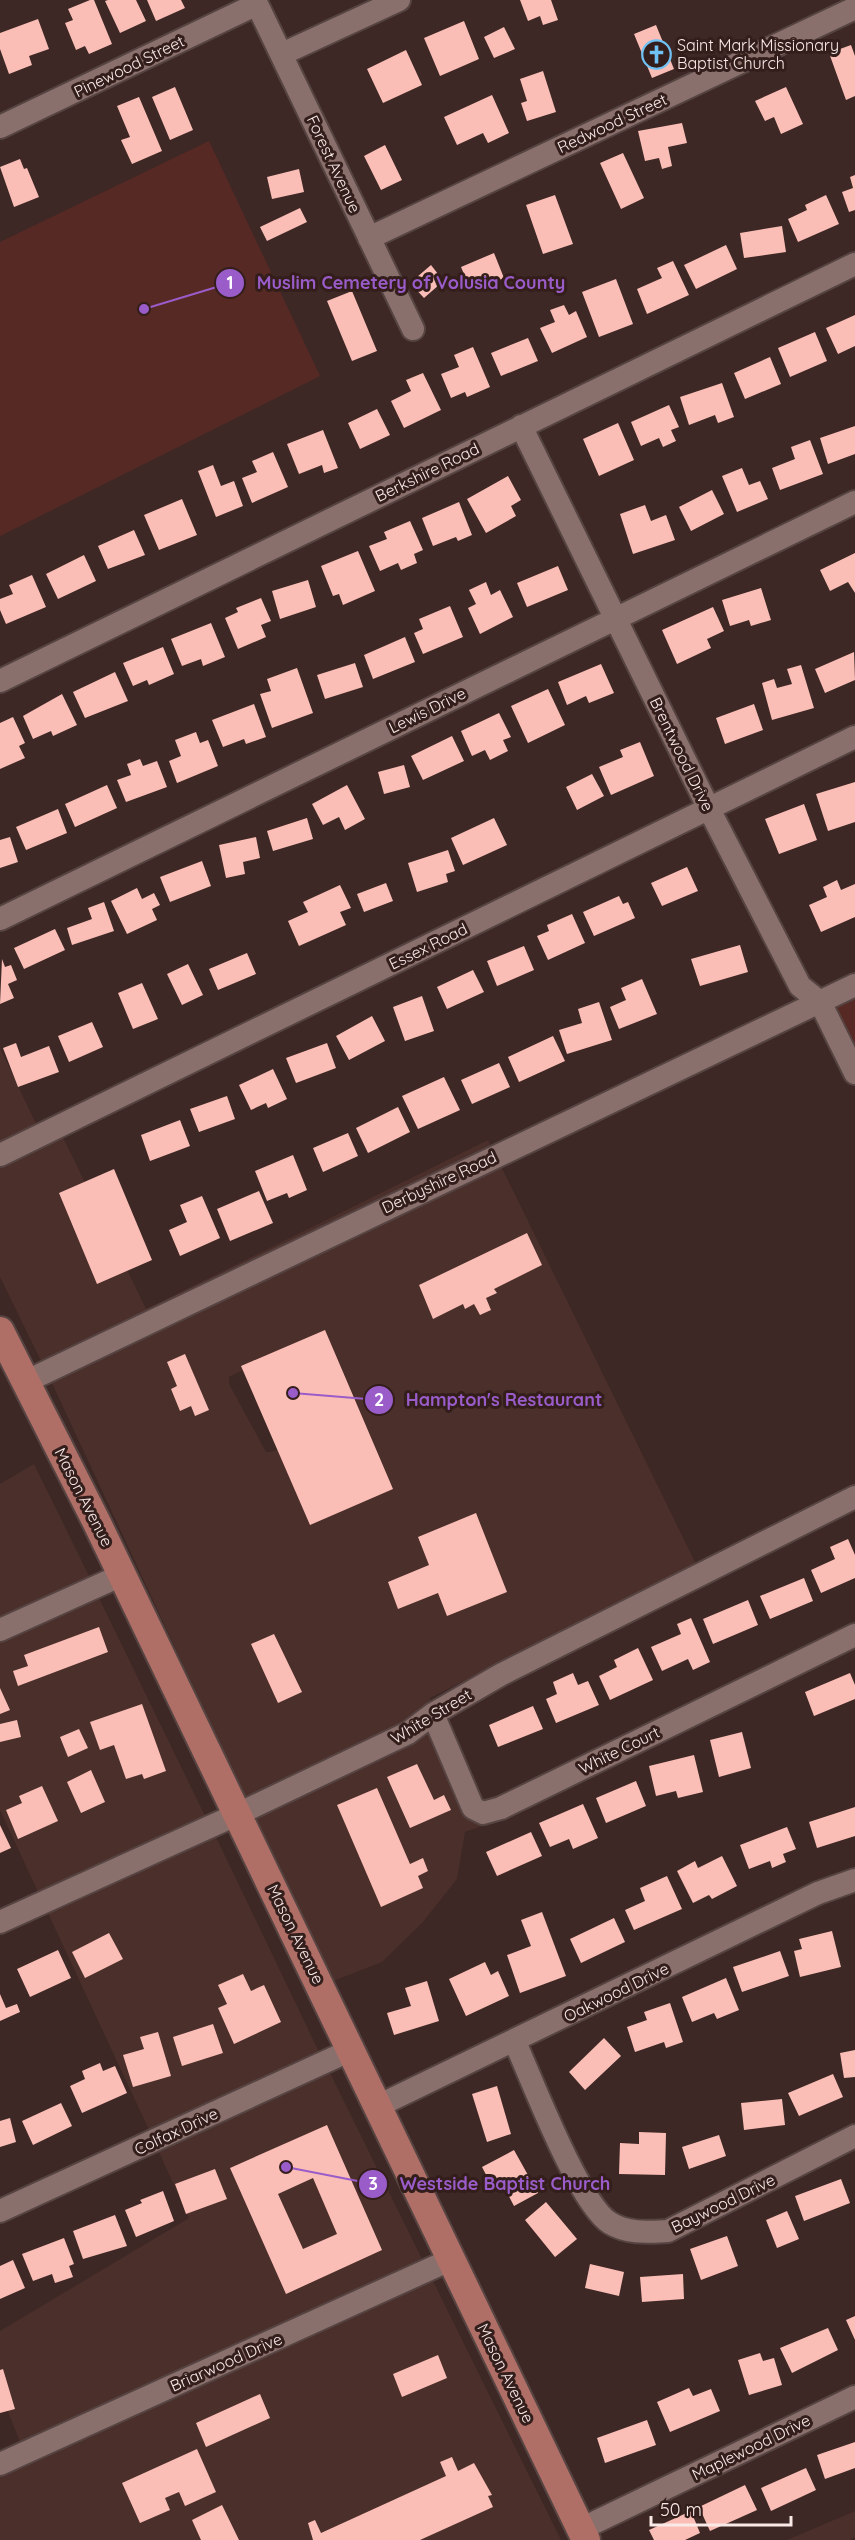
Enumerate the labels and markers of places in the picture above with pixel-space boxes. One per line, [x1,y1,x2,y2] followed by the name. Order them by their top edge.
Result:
[677,35,839,73] place label: Saint Mark Missionary Baptist Church
[640,38,672,70] church icon: Saint Mark Missionary Baptist Church
[215,265,577,301] callout: Muslim Cemetery of Volusia County
[364,1382,614,1418] callout: Hampton's Restaurant
[358,2166,622,2202] callout: Westside Baptist Church

